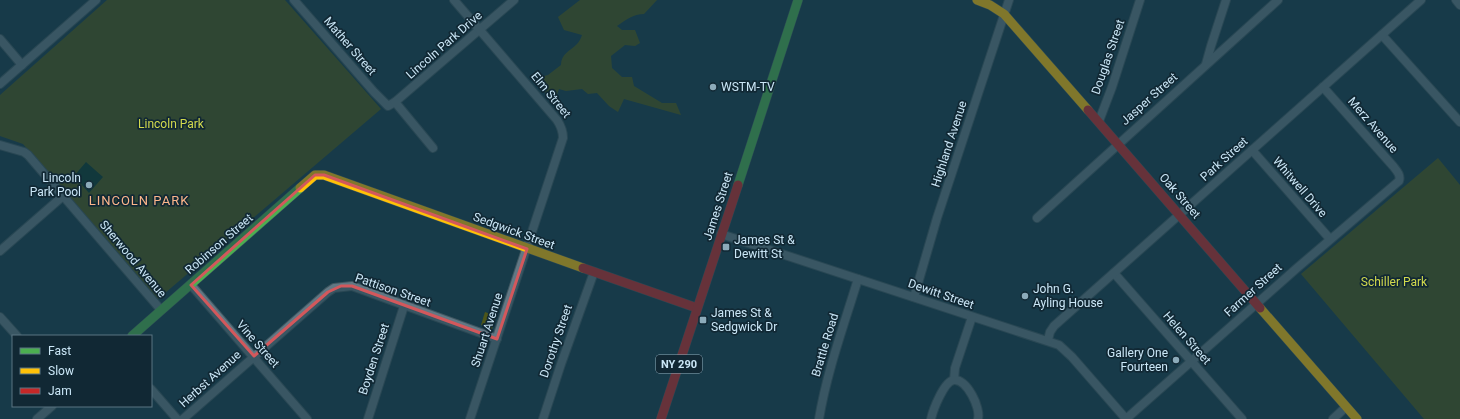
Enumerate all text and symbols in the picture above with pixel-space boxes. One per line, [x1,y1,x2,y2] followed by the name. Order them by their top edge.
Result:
[403,8,485,82] street label: Lincoln Park Drive
[321,14,379,78] street label: Mather Street
[1089,18,1127,96] street label: Douglas Street
[528,69,574,121] street label: Elm Street
[1118,70,1180,128] street label: Jasper Street
[721,80,775,94] place label: WSTM-TV
[708,82,718,92] marker: WSTM-TV
[1345,94,1401,156] street label: Merz Avenue
[928,99,970,189] street label: Highland Avenue
[138,117,205,131] park label: Lincoln Park
[1197,134,1251,184] street label: Park Street
[1270,154,1330,220] street label: Whitwell Drive
[700,170,736,242] street label: James Street
[1157,170,1204,222] street label: Oak Street
[30,171,81,199] place label: Lincoln Park Pool
[84,180,94,190] marker: Lincoln Park Pool
[89,193,189,208] district label: LINCOLN PARK
[471,210,557,252] street label: Sedgwick Street
[182,211,256,277] street label: Robinson Street
[97,218,169,300] street label: Sherwood Avenue
[734,233,795,261] place label: James St & Dewitt St
[721,242,731,252] marker: James St & Dewitt St
[1221,260,1285,319] street label: Farmer Street
[353,271,433,310] street label: Pattison Street
[1361,275,1428,289] park label: Schiller Park
[906,276,976,312] street label: Dewitt Street
[1033,282,1103,310] place label: John G. Ayling House
[468,291,506,369] street label: Shuart Avenue
[1020,291,1030,301] marker: John G. Ayling House
[537,303,575,379] street label: Dorothy Street
[711,306,777,334] place label: James St & Sedgwick Dr
[1160,309,1214,367] street label: Helen Street
[809,312,841,378] street label: Brattle Road
[698,315,708,325] marker: James St & Sedgwick Dr
[234,317,282,371] street label: Vine Street
[356,321,392,396] street label: Boyden Street
[12,335,152,407] legend
[48,344,71,358] text: Fast
[1107,346,1168,374] place label: Gallery One Fourteen
[176,348,244,410] street label: Herbst Avenue
[656,355,702,373] road number: NY 290
[1171,355,1181,365] marker: Gallery One Fourteen
[48,364,74,378] text: Slow
[48,384,72,398] text: Jam

